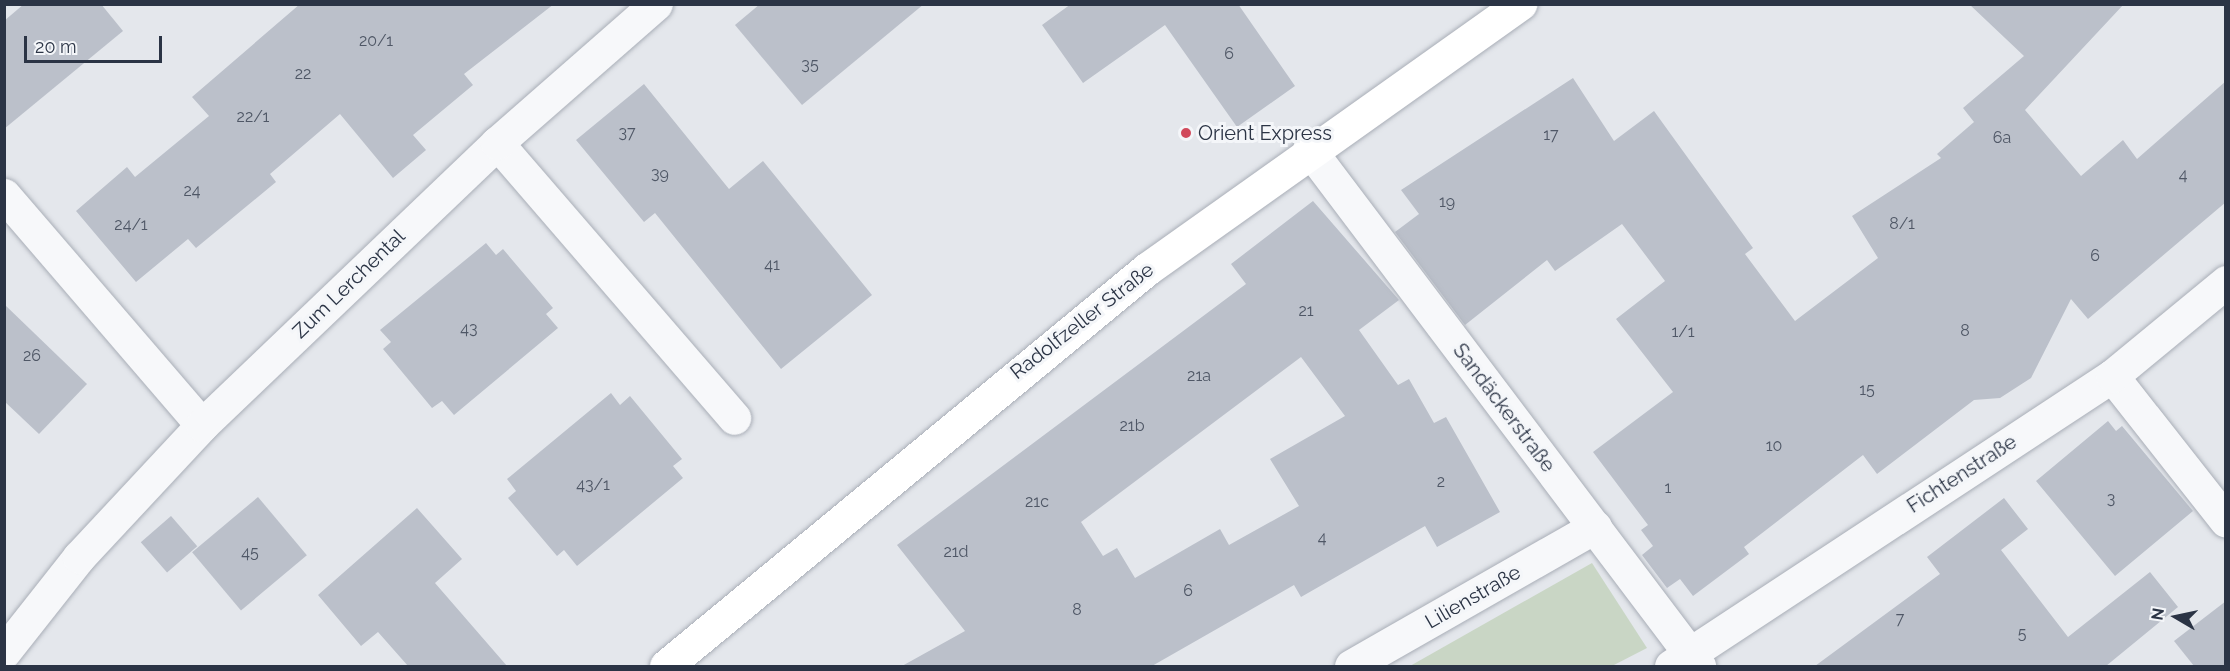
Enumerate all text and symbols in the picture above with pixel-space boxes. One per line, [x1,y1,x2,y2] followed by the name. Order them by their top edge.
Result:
[27,24,165,62] scale bar
[359,31,393,51] house number: 20/1
[35,36,77,57] text: 20 m
[1224,44,1234,64] house number: 6
[801,55,819,75] house number: 35
[295,64,311,84] house number: 22
[237,107,269,127] house number: 22/1
[1198,121,1332,145] place label: Orient Express
[618,123,636,143] house number: 37
[1543,125,1559,145] house number: 17
[1179,126,1193,140] marker: Orient Express
[1993,128,2011,148] house number: 6a
[651,164,669,184] house number: 39
[2179,165,2187,185] house number: 4
[183,181,201,201] house number: 24
[1439,192,1455,212] house number: 19
[1889,214,1915,234] house number: 8/1
[114,215,148,235] house number: 24/1
[288,224,410,344] street label: Zum Lerchental
[2090,246,2100,266] house number: 6
[764,255,780,275] house number: 41
[1005,257,1159,385] street label: Radolfzeller Straße
[1298,301,1314,321] house number: 21
[460,319,478,339] house number: 43
[1960,321,1970,341] house number: 8
[1671,322,1695,342] house number: 1/1
[1448,339,1560,477] street label: Sandäckerstraße
[23,346,41,366] house number: 26
[1187,366,1211,386] house number: 21a
[1859,380,1875,400] house number: 15
[1119,416,1145,436] house number: 21b
[1903,430,2021,518] street label: Fichtenstraße
[1766,436,1782,456] house number: 10
[1437,472,1445,492] house number: 2
[576,475,610,495] house number: 43/1
[1665,478,1671,498] house number: 1
[2107,489,2115,509] house number: 3
[1025,492,1049,512] house number: 21c
[1318,528,1326,548] house number: 4
[943,542,969,562] house number: 21d
[241,543,259,563] house number: 45
[1421,560,1525,634] street label: Lilienstraße
[1183,581,1193,601] house number: 6
[2146,587,2206,647] north arrow
[1072,600,1082,620] house number: 8
[2147,607,2168,622] text: N
[1896,609,1904,629] house number: 7
[2018,624,2026,644] house number: 5

